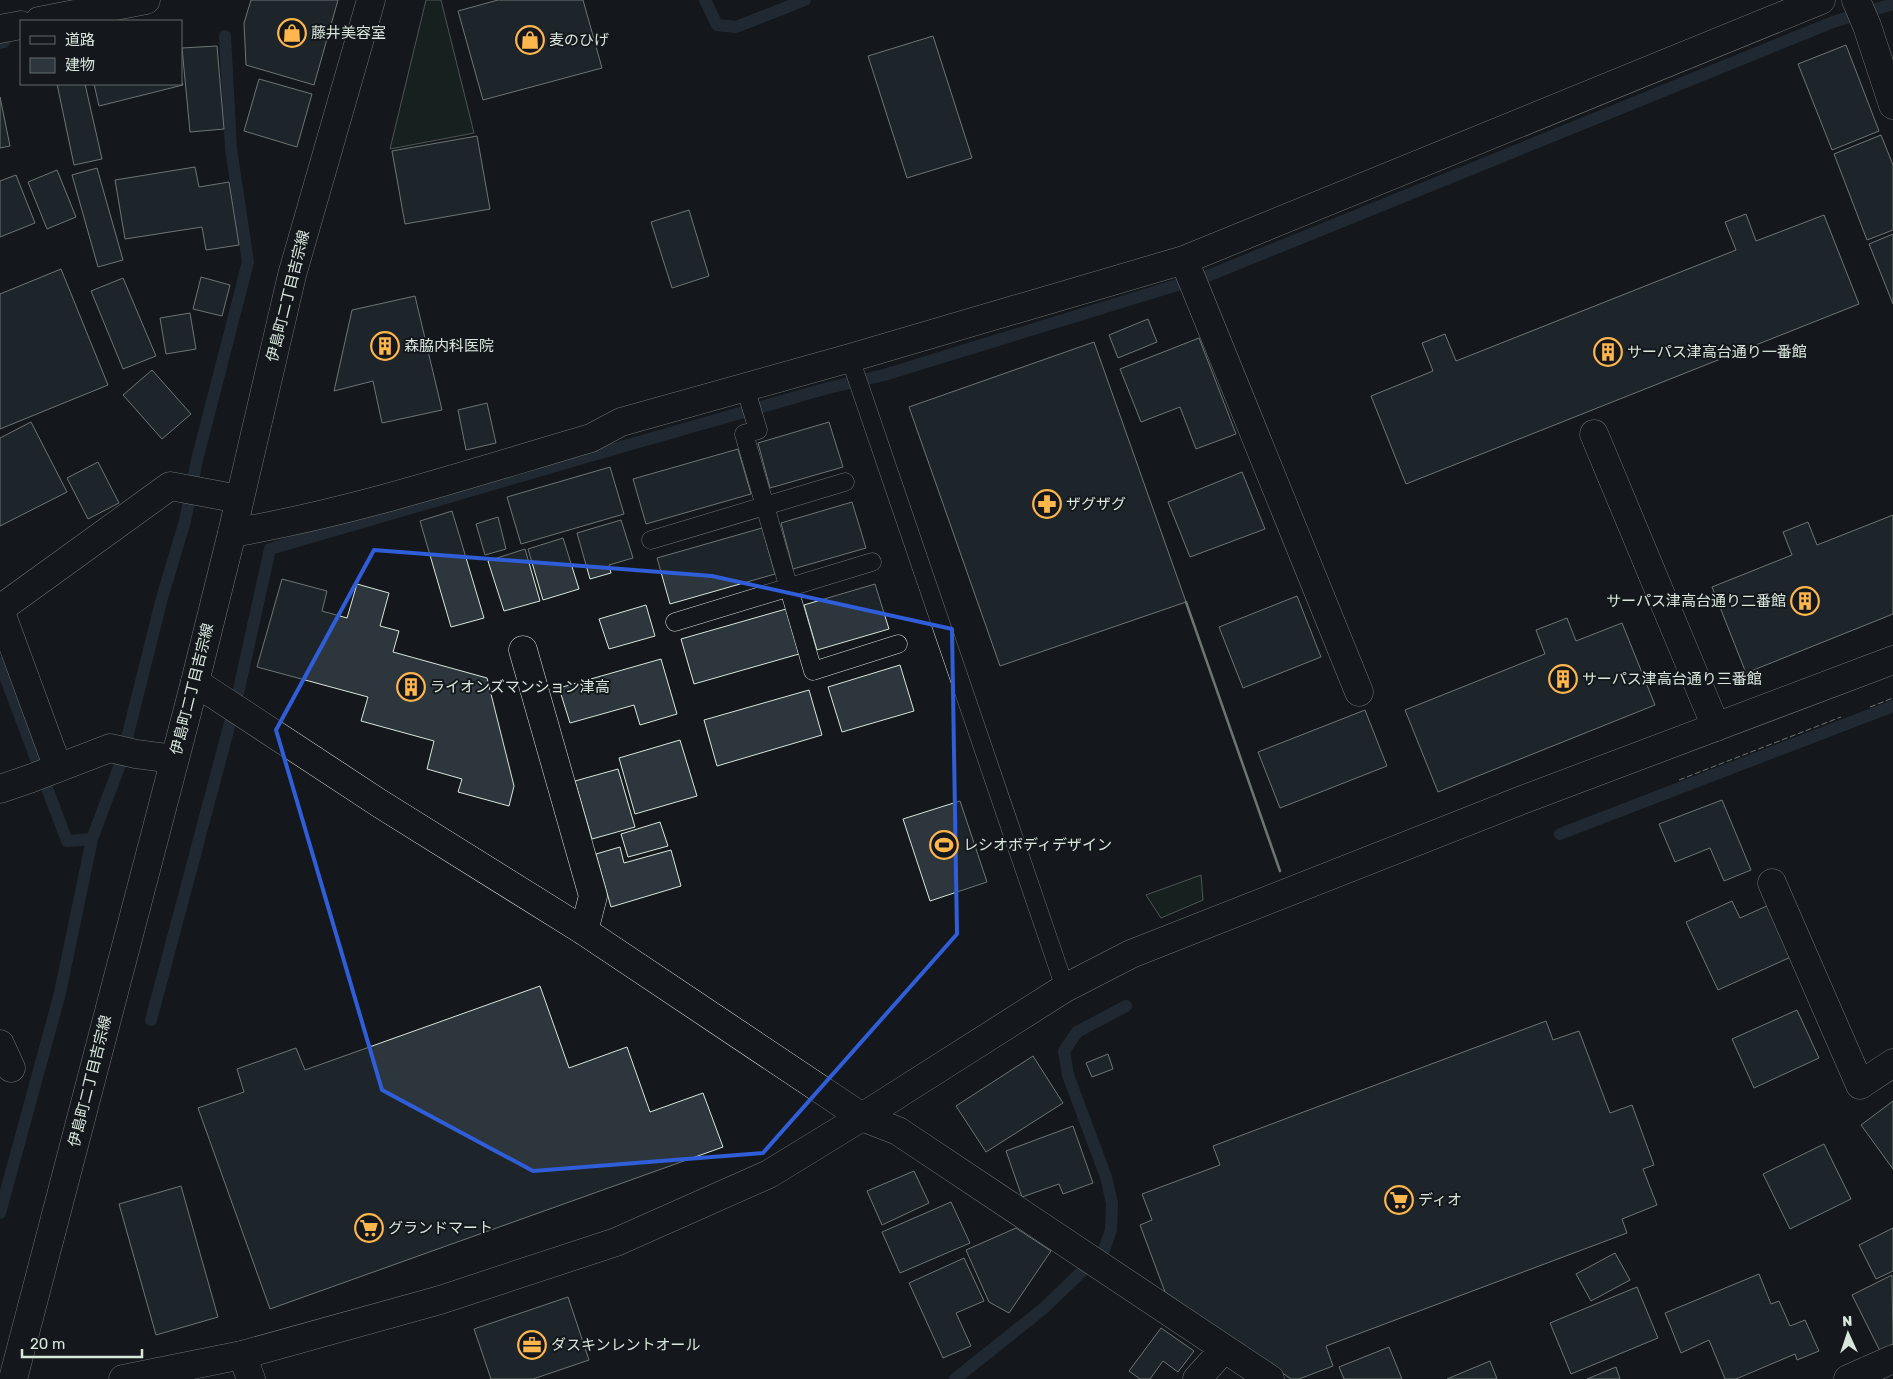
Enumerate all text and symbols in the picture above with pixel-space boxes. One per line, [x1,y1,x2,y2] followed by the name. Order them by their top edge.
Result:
[277,18,307,48] shop icon: 藤井美容室
[20,20,182,85] legend
[311,24,386,42] place label: 藤井美容室
[515,25,545,55] shop icon: 麦のひげ
[65,31,95,49] text: 道路
[549,31,609,49] place label: 麦のひげ
[65,56,95,74] text: 建物
[263,228,313,364] street label: 伊島町二丁目吉宗線
[370,331,400,361] building icon: 森脇内科医院
[404,337,494,355] place label: 森脇内科医院
[1593,337,1623,367] building icon: サーパス津高台通り一番館
[1627,343,1807,361] place label: サーパス津高台通り一番館
[1032,489,1062,519] pharmacy icon: ザグザグ
[1066,495,1126,513] place label: ザグザグ
[1790,586,1820,616] building icon: サーパス津高台通り二番館
[1606,592,1786,610] place label: サーパス津高台通り二番館
[167,621,217,757] street label: 伊島町二丁目吉宗線
[1548,664,1578,694] building icon: サーパス津高台通り三番館
[1582,670,1762,688] place label: サーパス津高台通り三番館
[396,672,426,702] building icon: ライオンズマンション津高
[430,678,610,696] place label: ライオンズマンション津高
[929,830,959,860] sports icon: レシオボディデザイン
[963,836,1112,854] place label: レシオボディデザイン
[65,1013,115,1149] street label: 伊島町二丁目吉宗線
[1384,1185,1414,1215] supermarket icon: ディオ
[1418,1191,1462,1209] place label: ディオ
[354,1213,384,1243] supermarket icon: グランドマート
[388,1219,493,1237] place label: グランドマート
[1823,1309,1873,1359] north arrow
[1842,1313,1853,1330] text: N
[22,1326,142,1358] scale bar
[517,1330,547,1360] office icon: ダスキンレントオール
[30,1335,65,1353] text: 20 m
[551,1336,701,1354] place label: ダスキンレントオール

